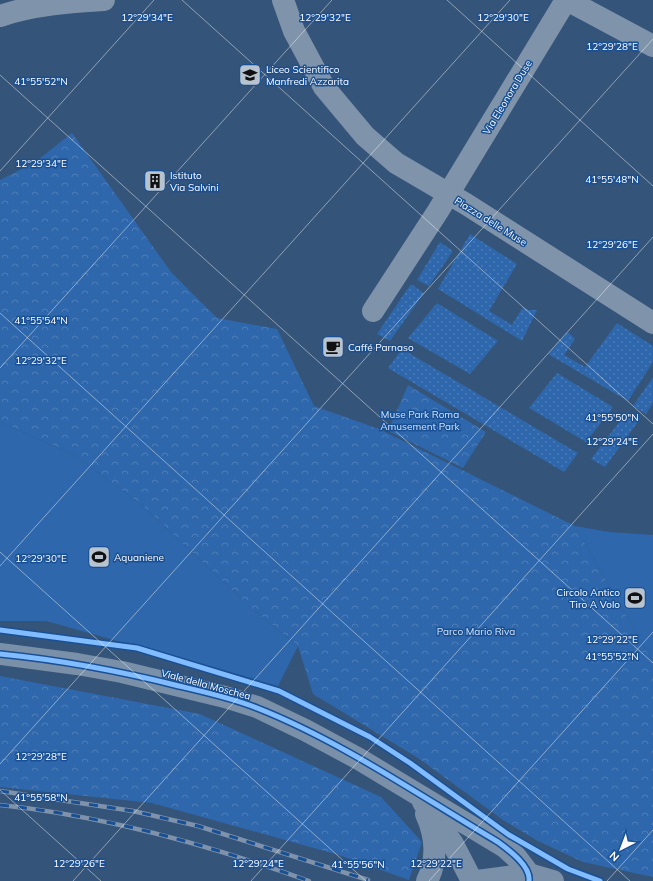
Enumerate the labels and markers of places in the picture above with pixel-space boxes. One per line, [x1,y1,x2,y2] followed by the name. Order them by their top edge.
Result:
[237,62,263,88] school or university icon: Liceo Scientifico Manfredi Azzarita
[266,63,349,88] place label: Liceo Scientifico Manfredi Azzarita
[142,168,168,194] building icon: Istituto Via Salvini
[170,169,219,194] place label: Istituto Via Salvini
[320,334,346,360] cafe icon: Caffé Parnaso
[348,341,414,354] place label: Caffé Parnaso
[86,544,112,570] sports icon: Aquaniene
[114,551,164,564] place label: Aquaniene
[622,585,648,611] sports icon: Circolo Antico Tiro A Volo
[556,586,620,611] place label: Circolo Antico Tiro A Volo

